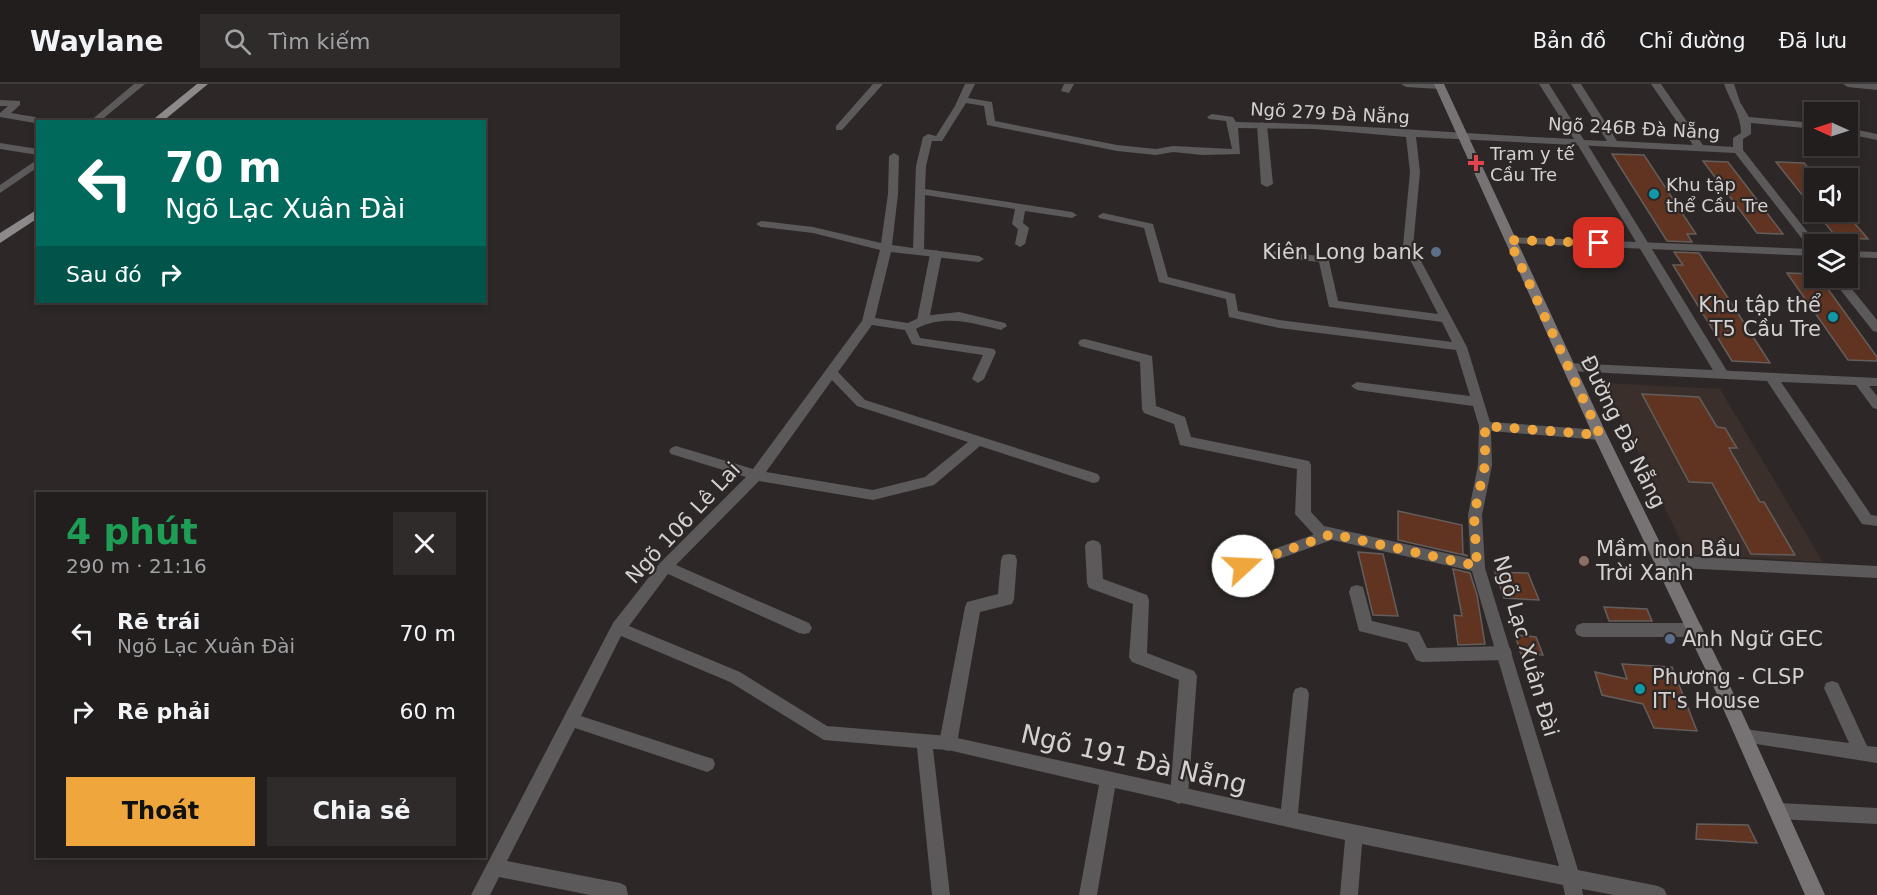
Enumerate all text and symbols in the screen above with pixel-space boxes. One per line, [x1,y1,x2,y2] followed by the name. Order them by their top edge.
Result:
[200,14,620,68] search box
[30,25,164,58] text: Waylane
[221,25,254,58] icon: search
[269,29,370,54] text: Tìm kiếm
[1533,29,1606,53] text: Bản đồ
[1639,29,1746,53] text: Chỉ đường
[1779,29,1847,53] text: Đã lưu
[1250,98,1410,128] street label: Ngõ 279 Đà Nẵng
[1804,102,1858,156] north arrow
[1804,102,1858,288] map controls
[1548,113,1720,143] street label: Ngõ 246B Đà Nẵng
[165,143,282,192] text: 70 m
[1489,143,1575,185] place label: Trạm y tế Cầu Tre
[66,144,144,222] icon: left
[1467,154,1485,172] marker: Trạm y tế Cầu Tre
[1804,168,1858,222] button: sound
[1666,174,1768,216] place label: Khu tập thể Cầu Tre
[1647,187,1661,201] marker: Khu tập thể Cầu Tre
[165,193,405,224] text: Ngõ Lạc Xuân Đài
[1573,217,1624,268] pin
[1582,226,1615,259] icon: arrive
[1804,234,1858,288] button: layers
[1262,240,1425,264] place label: Kiên Long bank
[1429,245,1443,259] marker: Kiên Long bank
[154,258,187,291] icon: right
[66,262,142,287] text: Sau đó
[1698,293,1821,341] place label: Khu tập thể T5 Cầu Tre
[1826,310,1840,324] marker: Khu tập thể T5 Cầu Tre
[1576,351,1671,512] street label: Đường Đà Nẵng
[621,458,745,588] street label: Ngõ 106 Lê Lai
[66,511,198,552] text: 4 phút
[393,512,456,575] button: close
[1211,534,1275,598] position arrow
[1595,537,1741,585] place label: Mầm non Bầu Trời Xanh
[1489,553,1563,739] street label: Ngõ Lạc Xuân Đài
[66,554,207,578] text: 290 m · 21:16
[1577,554,1591,568] marker: Mầm non Bầu Trời Xanh
[117,609,200,634] text: Rẽ trái
[66,617,99,650] icon: left
[400,621,456,646] text: 70 m
[1682,627,1823,651] place label: Anh Ngữ GEC
[1663,632,1677,646] marker: Anh Ngữ GEC
[117,634,295,658] text: Ngõ Lạc Xuân Đài
[1652,665,1804,713] place label: Phương - CLSP IT's House
[1633,682,1647,696] marker: Phương - CLSP IT's House
[66,695,99,728] icon: right
[117,699,210,724] text: Rẽ phải
[400,699,456,724] text: 60 m
[1018,718,1250,800] street label: Ngõ 191 Đà Nẵng
[66,777,255,846] button: Thoát
[267,777,456,846] button: Chia sẻ

